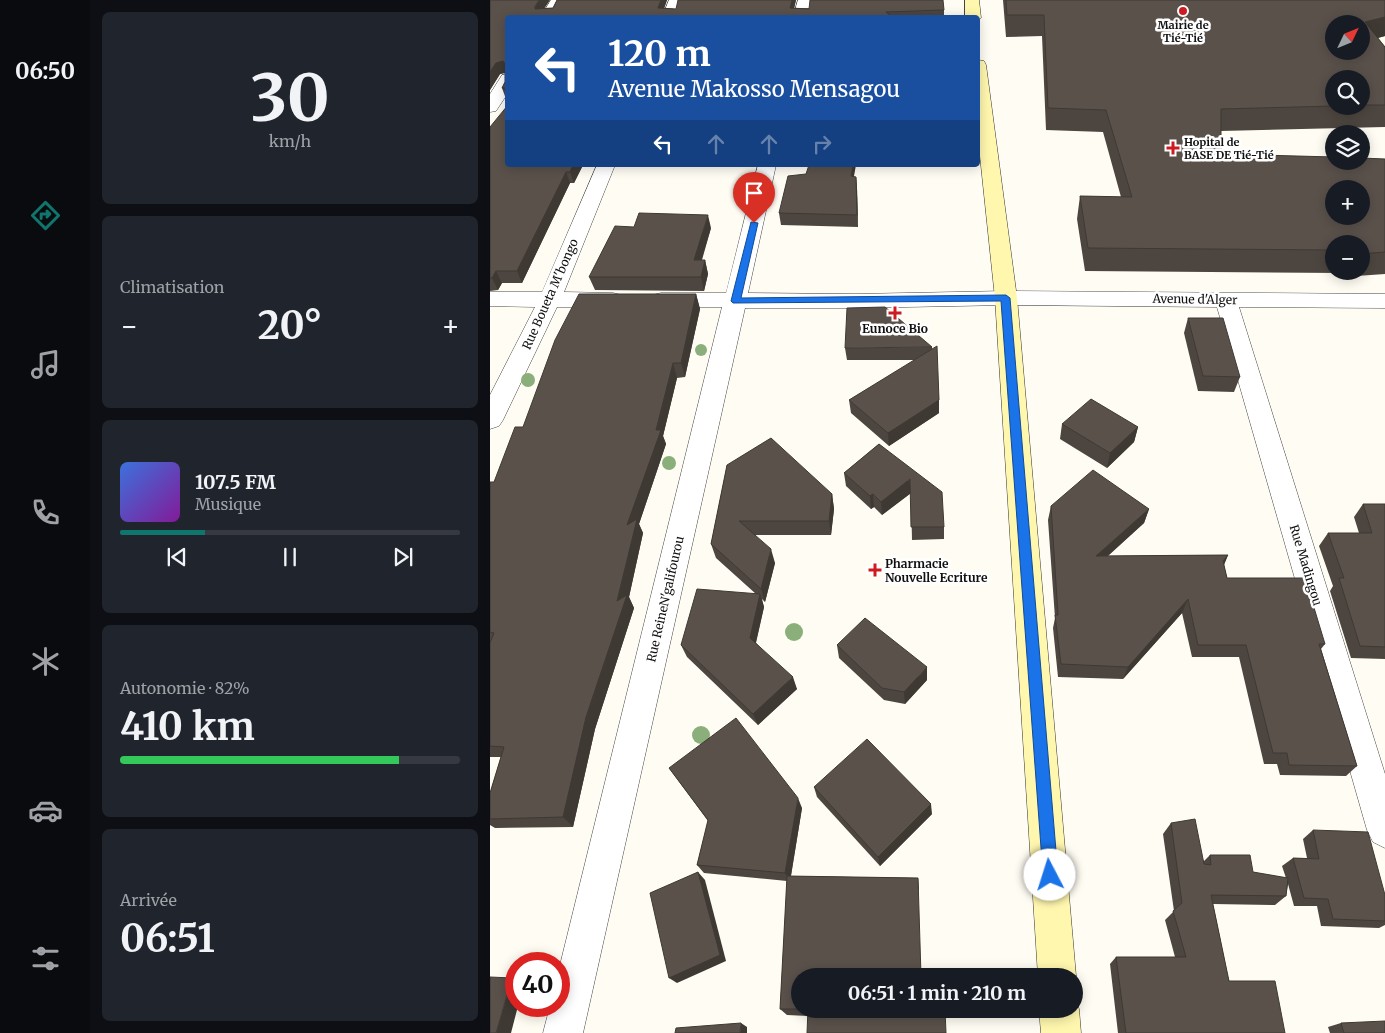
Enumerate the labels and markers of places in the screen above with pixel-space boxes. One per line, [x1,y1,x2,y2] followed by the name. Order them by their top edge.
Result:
[1177,5,1189,17] marker: Mairie de Tié-Tié
[1157,18,1209,45] place label: Mairie de Tié-Tié
[1184,135,1274,162] place label: Hopital de BASE DE Tié-Tié
[1166,141,1180,155] marker: Hopital de BASE DE Tié-Tié
[733,172,775,223] pin
[889,307,901,319] marker: Eunoce Bio
[862,321,928,336] place label: Eunoce Bio
[885,556,988,585] place label: Pharmacie Nouvelle Ecriture
[869,564,881,576] marker: Pharmacie Nouvelle Ecriture

